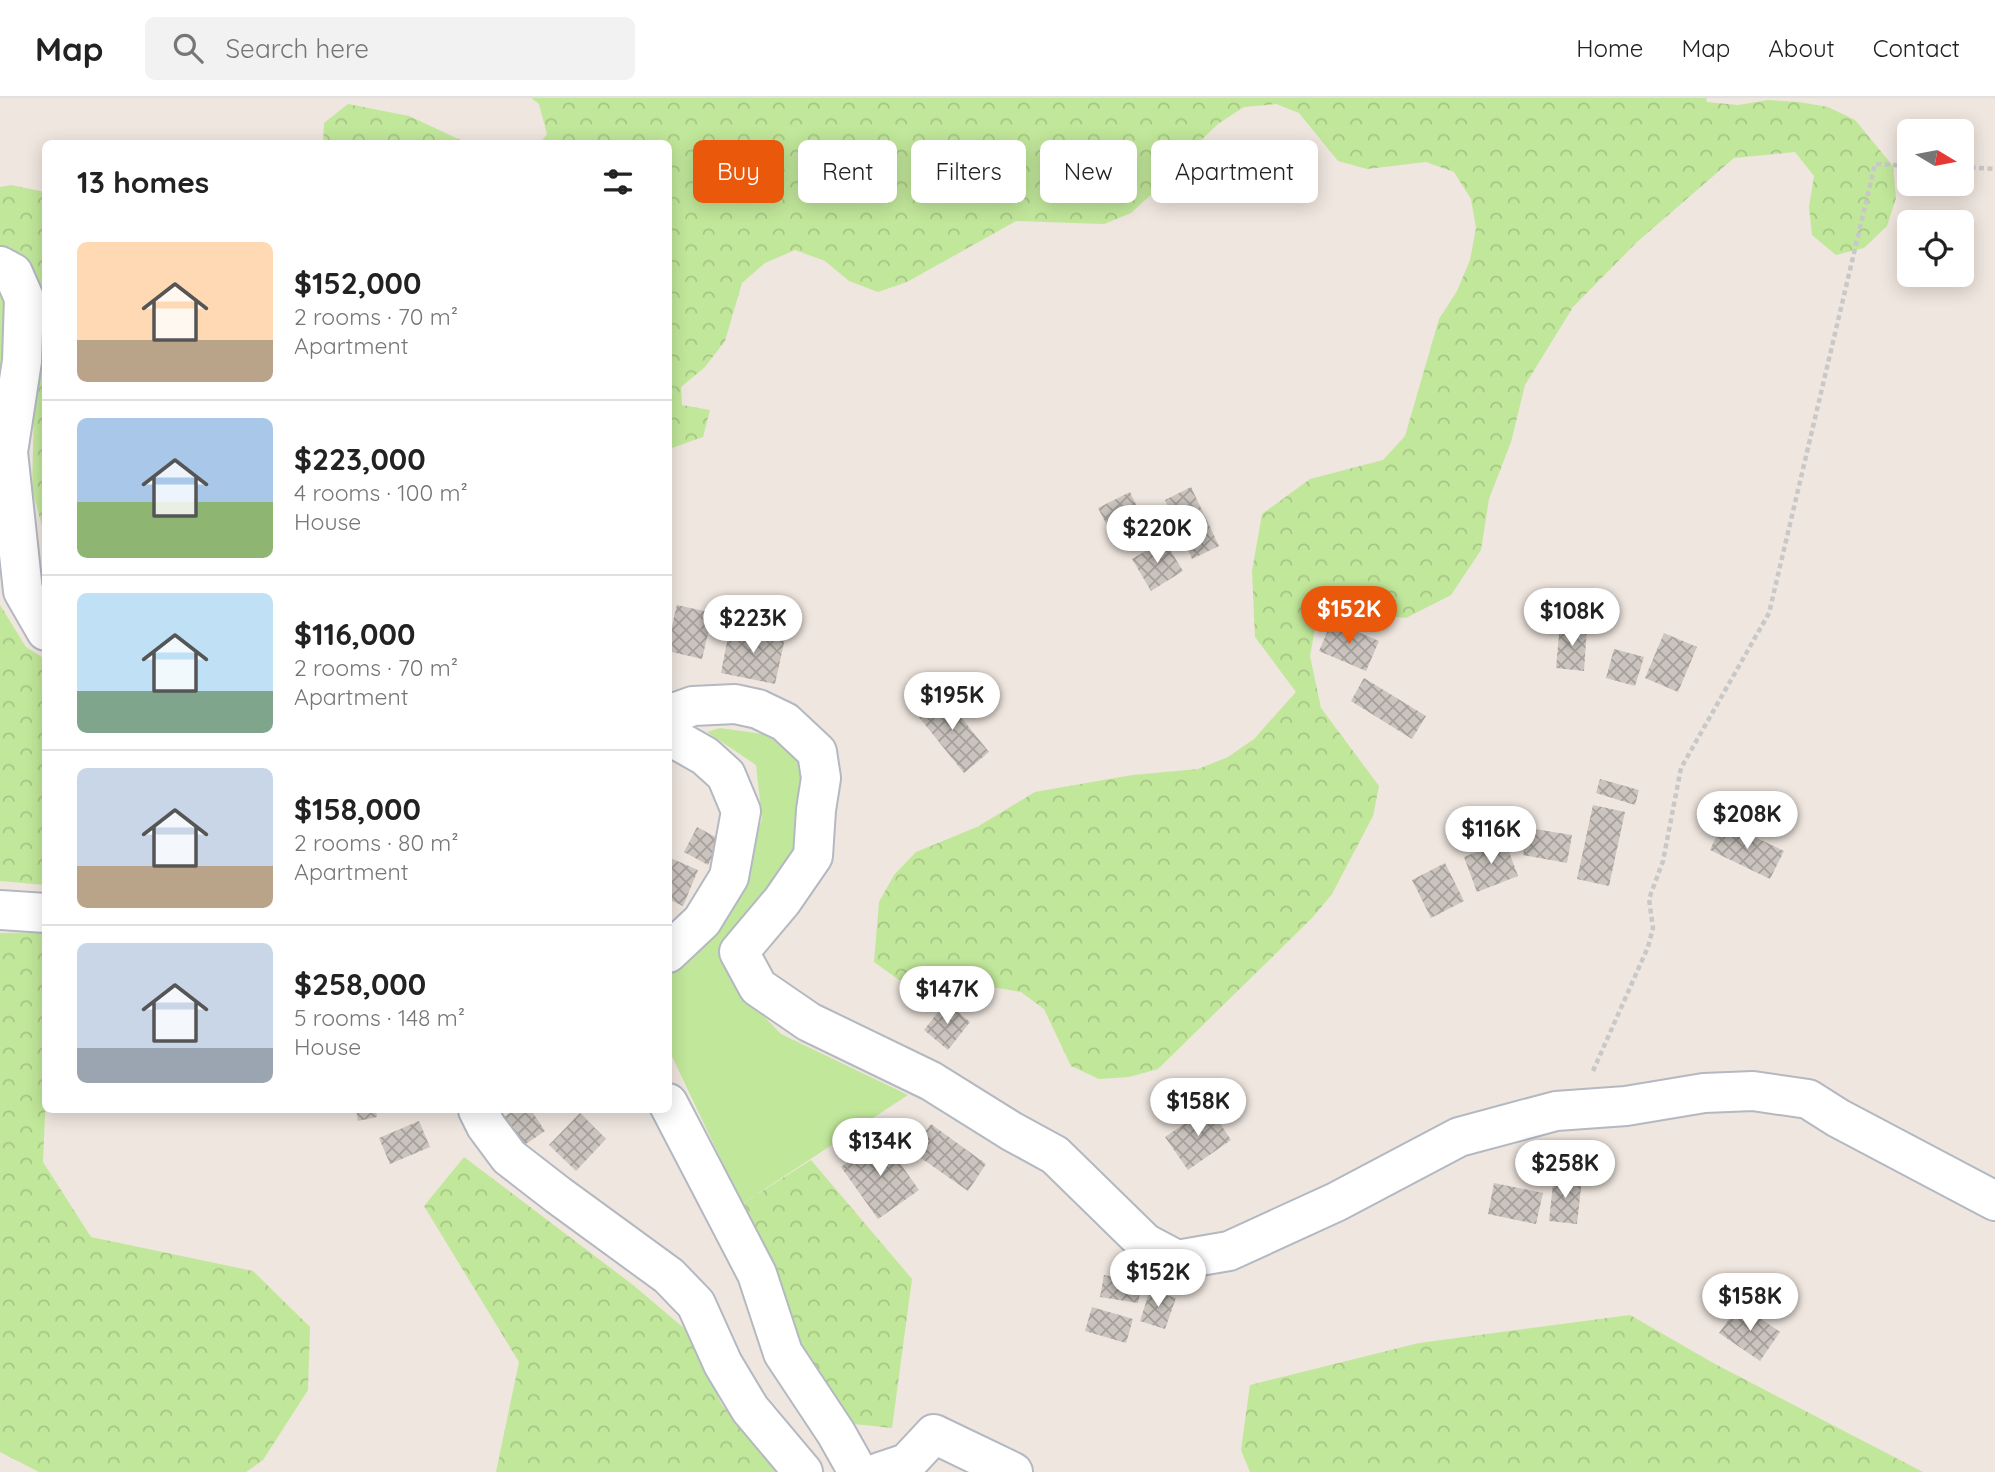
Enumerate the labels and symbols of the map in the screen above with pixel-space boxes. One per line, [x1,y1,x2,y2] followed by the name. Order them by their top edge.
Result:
[1897,119,1974,196] north arrow
[1108,505,1206,565] pin: $220K
[1300,587,1398,646] pin: $152K
[1523,588,1621,648] pin: $108K
[704,596,802,655] pin: $223K
[903,672,1001,732] pin: $195K
[1698,792,1796,851] pin: $208K
[1442,806,1540,866] pin: $116K
[898,967,996,1026] pin: $147K
[1149,1079,1247,1138] pin: $158K
[831,1118,929,1178] pin: $134K
[1516,1140,1614,1200] pin: $258K
[1109,1250,1207,1309] pin: $152K
[1701,1274,1799,1333] pin: $158K

